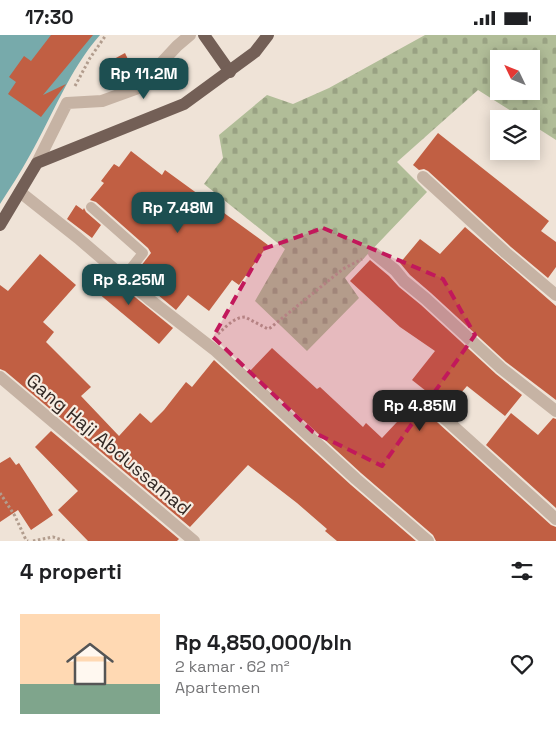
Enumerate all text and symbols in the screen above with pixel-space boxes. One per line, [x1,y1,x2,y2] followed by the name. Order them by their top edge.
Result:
[25,5,74,30] text: 17:30
[490,50,540,100] north arrow
[490,50,540,160] map controls
[92,57,196,100] pin: Rp 11.2M
[110,63,178,84] text: Rp 11.2M
[490,110,540,160] button: layers
[126,191,230,234] pin: Rp 7.48M
[143,197,213,218] text: Rp 7.48M
[77,263,181,306] pin: Rp 8.25M
[93,269,165,290] text: Rp 8.25M
[21,368,196,521] street label: Gang Haji Abdussamad
[368,389,472,432] pin: Rp 4.85M
[384,395,456,416] text: Rp 4.85M
[508,557,536,585] icon: filters
[20,558,122,585] text: 4 properti
[175,629,352,656] text: Rp 4,850,000/bln
[60,634,120,694] icon: home
[508,650,536,678] icon: heart
[175,656,290,677] text: 2 kamar · 62 m²
[175,677,260,698] text: Apartemen

